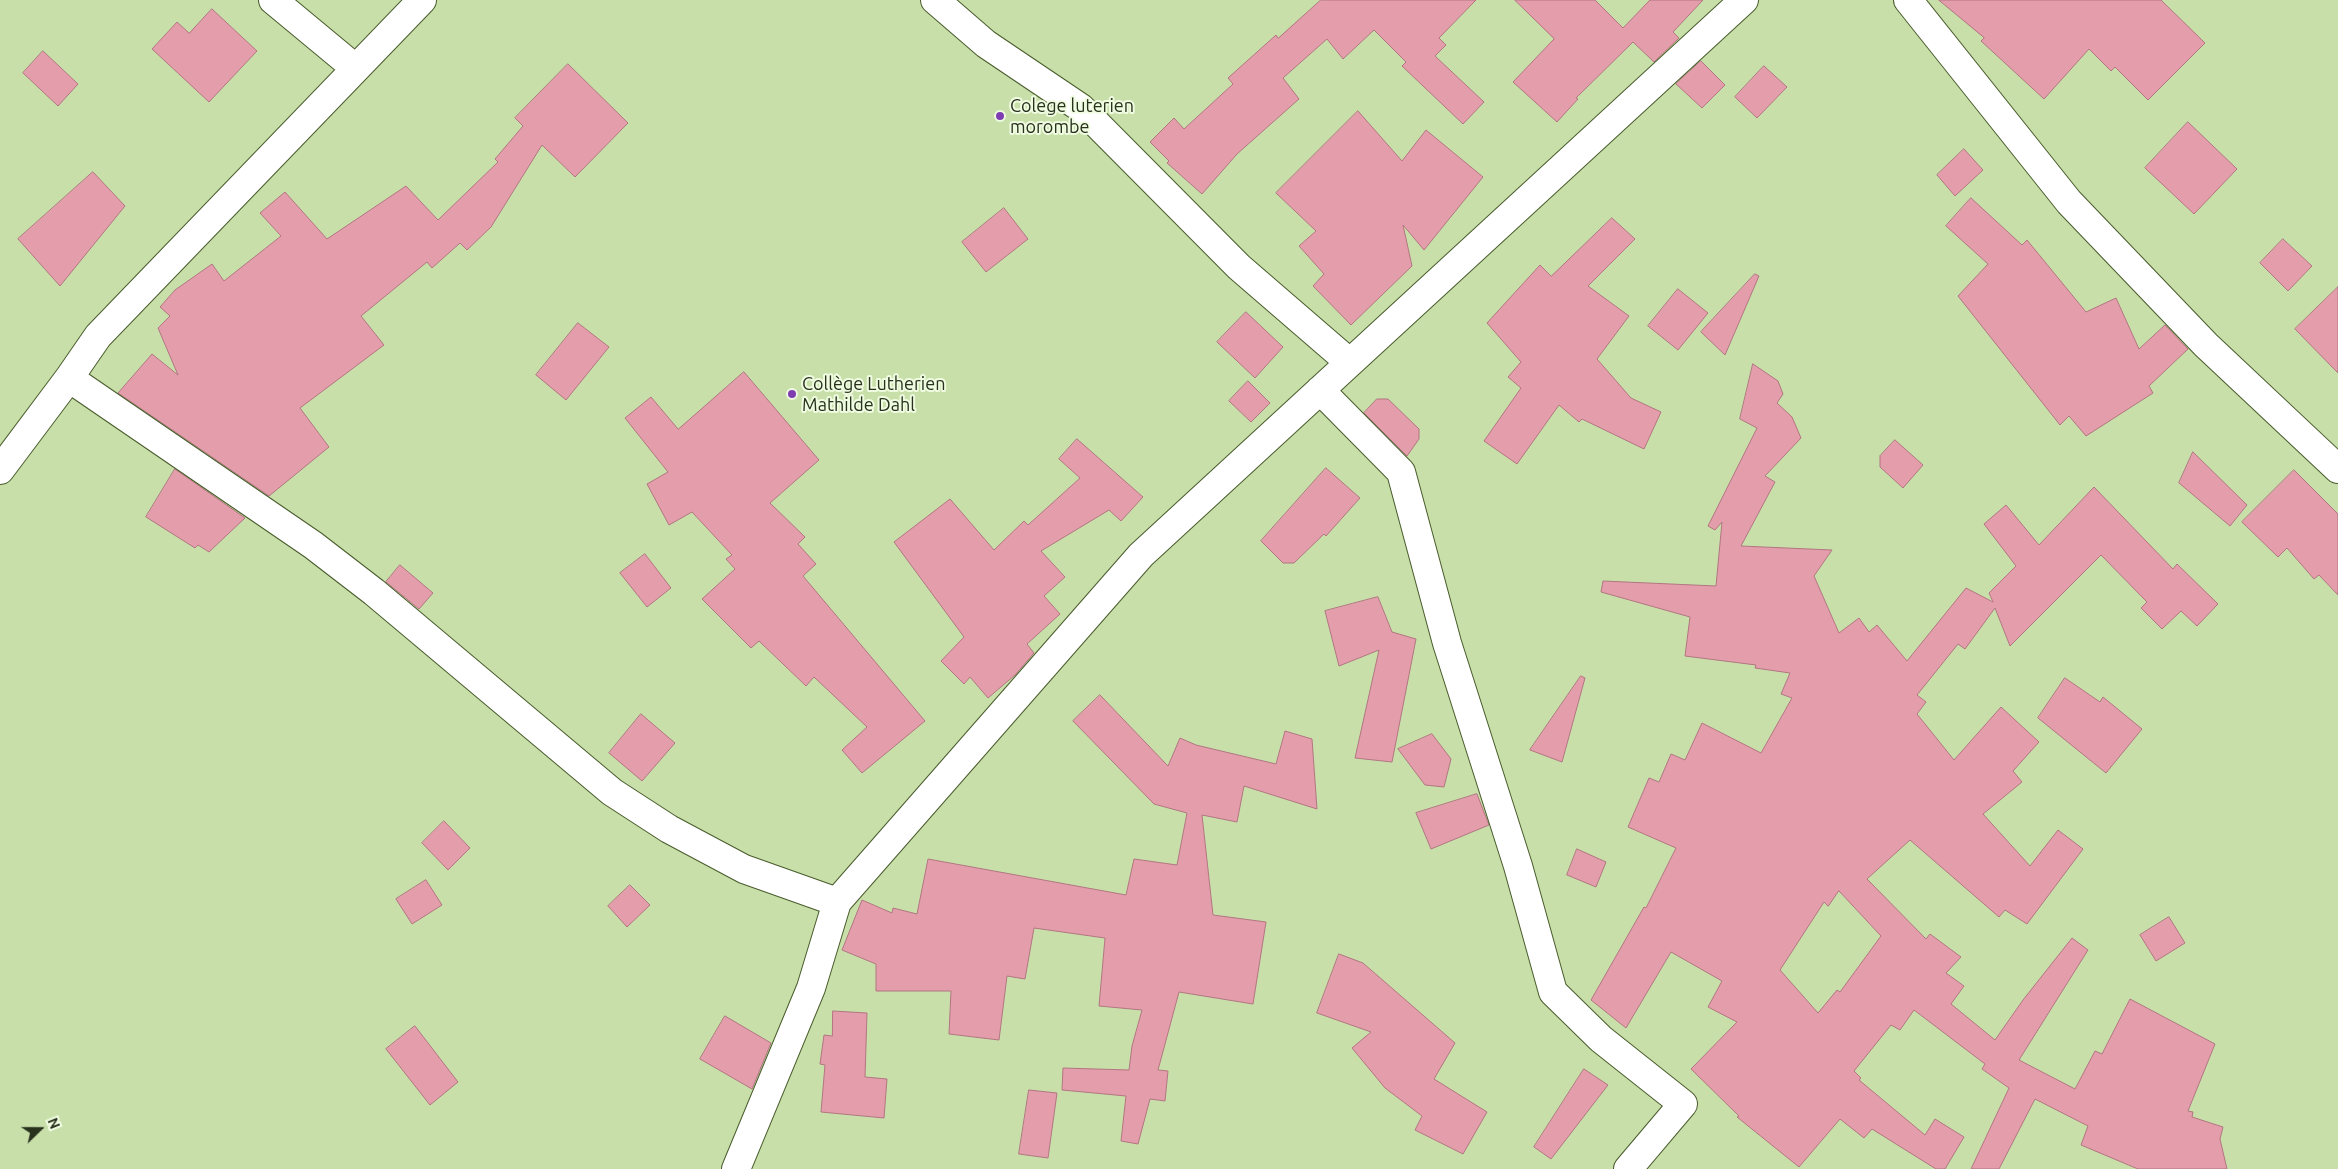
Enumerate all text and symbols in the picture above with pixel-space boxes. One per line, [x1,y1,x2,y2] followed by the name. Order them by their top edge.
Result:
[1010,95,1134,138] place label: Colege luterien morombe
[994,110,1006,122] marker: Colege luterien morombe
[802,373,945,416] place label: Collège Lutherien Mathilde Dahl
[786,388,798,400] marker: Collège Lutherien Mathilde Dahl
[15,1104,65,1154] north arrow
[45,1116,63,1131] text: N

